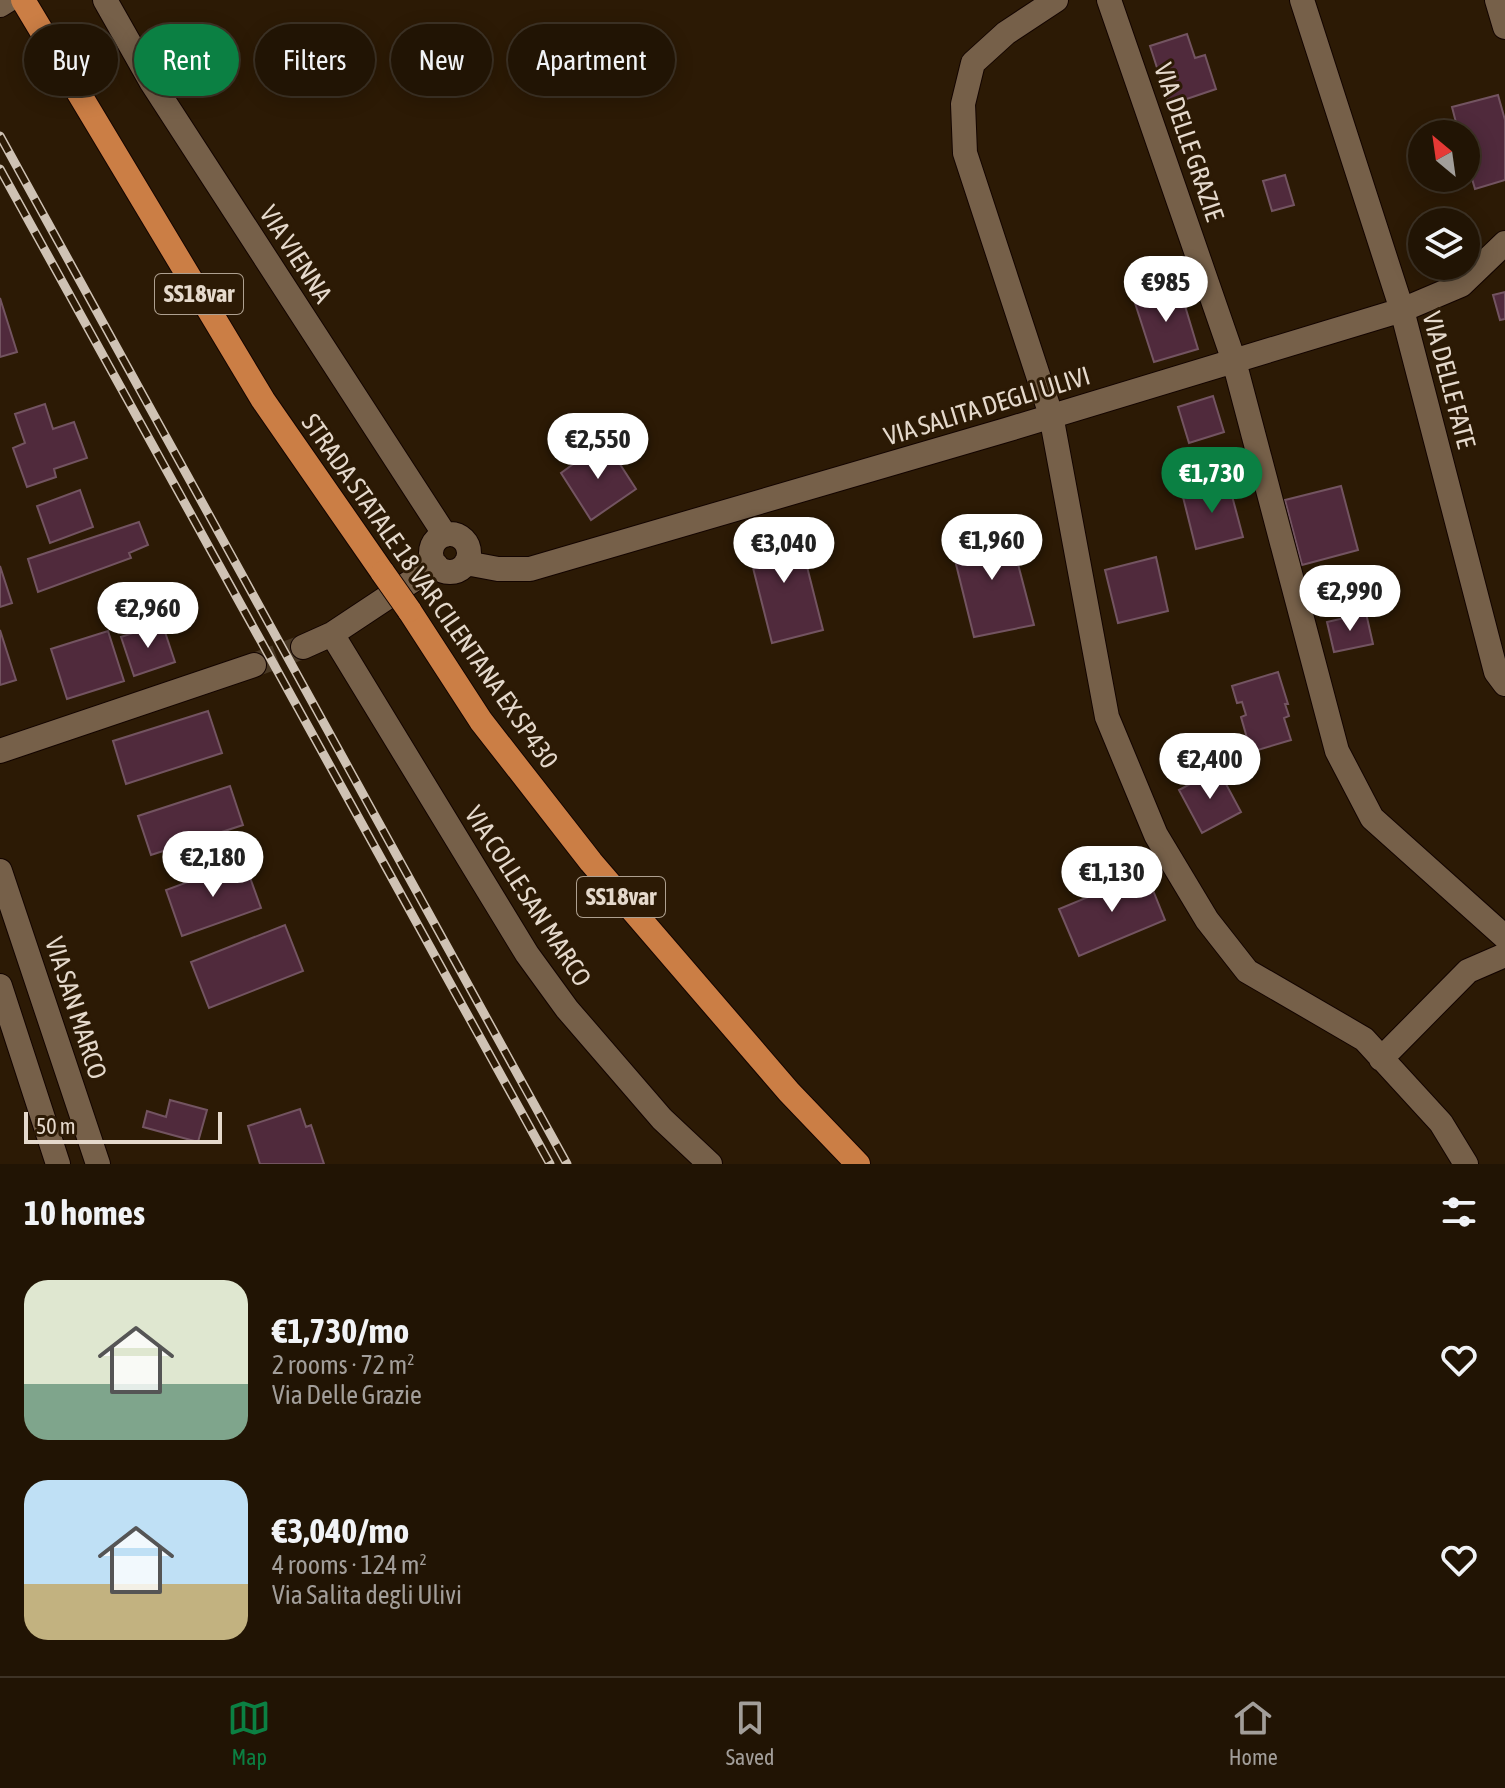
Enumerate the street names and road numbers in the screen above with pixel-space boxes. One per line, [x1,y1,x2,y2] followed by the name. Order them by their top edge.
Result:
[1148,59,1230,225] street label: VIA DELLE GRAZIE
[254,200,339,308] street label: VIA VIENNA
[155,274,243,314] road number: SS18var
[1416,308,1482,452] street label: VIA DELLE FATE
[880,360,1094,452] street label: VIA SALITA DEGLI ULIVI
[296,408,564,774] street label: STRADA STATALE 18 VAR CILENTANA EX SP430
[459,800,597,992] street label: VIA COLLE SAN MARCO
[577,877,665,917] road number: SS18var
[39,933,113,1083] street label: VIA SAN MARCO

